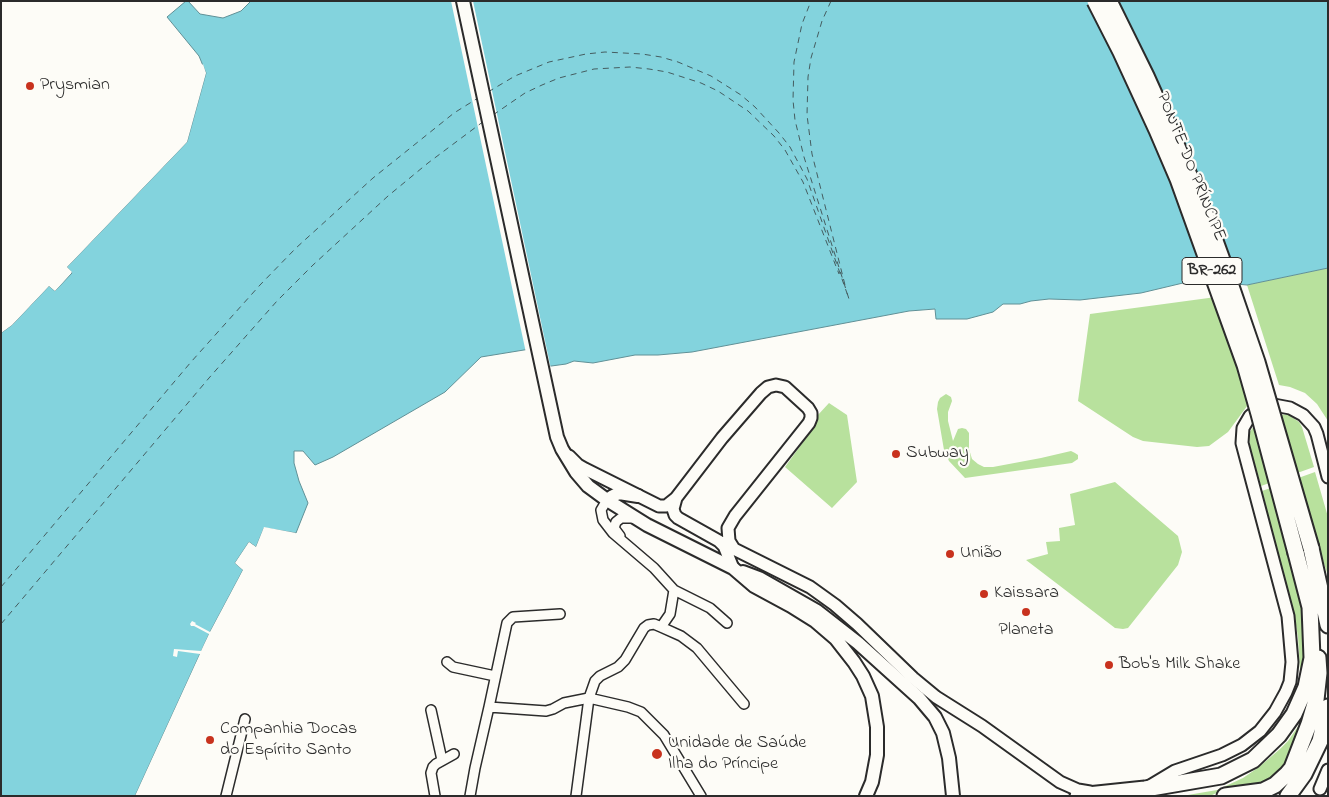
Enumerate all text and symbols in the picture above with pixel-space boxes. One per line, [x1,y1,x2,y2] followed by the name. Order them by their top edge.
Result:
[40,75,110,97] place label: Prysmian
[24,80,36,92] marker: Prysmian
[1150,89,1230,245] street label: PONTE DO PRÍNCIPE
[1182,258,1242,284] road number: BR-262
[906,443,969,465] place label: Subway
[890,448,902,460] marker: Subway
[960,543,1002,565] place label: União
[944,548,956,560] marker: União
[994,583,1059,605] place label: Kaissara
[978,588,990,600] marker: Kaissara
[1020,606,1032,618] marker: Planeta
[999,620,1053,642] place label: Planeta
[1119,654,1240,676] place label: Bob's Milk Shake
[1103,659,1115,671] marker: Bob's Milk Shake
[220,719,357,762] place label: Companhia Docas do Espírito Santo
[668,733,806,776] place label: Unidade de Saúde Ilha do Príncipe
[204,734,216,746] marker: Companhia Docas do Espírito Santo
[650,747,664,761] marker: Unidade de Saúde Ilha do Príncipe

